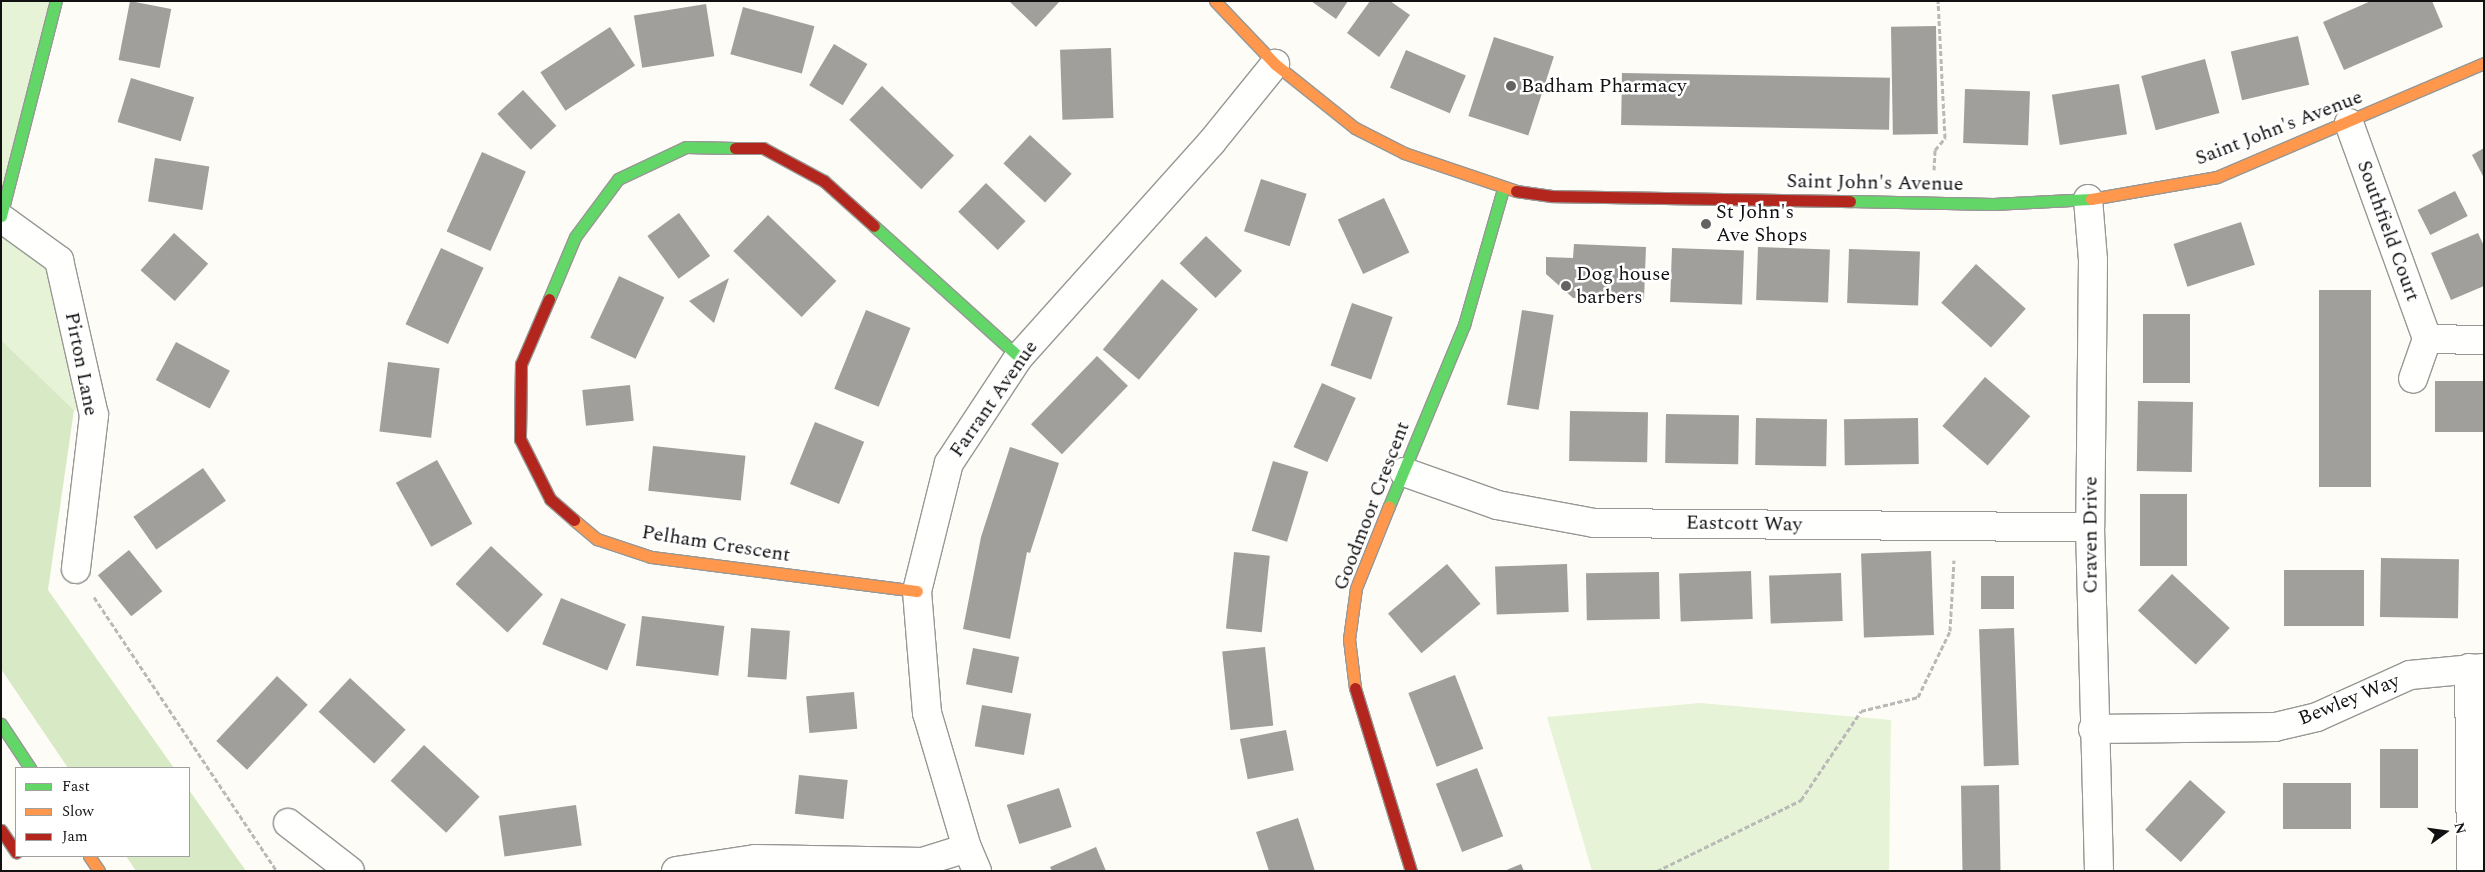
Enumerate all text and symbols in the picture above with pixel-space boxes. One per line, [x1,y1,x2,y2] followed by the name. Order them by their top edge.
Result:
[1521,74,1687,98] place label: Badham Pharmacy
[1505,80,1517,92] marker: Badham Pharmacy
[2192,85,2366,171] street label: Saint John's Avenue
[2351,157,2425,305] street label: Southfield Court
[1786,169,1964,197] street label: Saint John's Avenue
[1716,200,1808,247] place label: St John's Ave Shops
[1700,218,1712,230] marker: St John's Ave Shops
[1576,262,1670,309] place label: Dog house barbers
[1560,280,1572,292] marker: Dog house barbers
[59,310,103,418] street label: Pirton Lane
[945,336,1043,462] street label: Farrant Avenue
[1329,418,1415,594] street label: Goodmoor Crescent
[2079,476,2103,594] street label: Craven Drive
[1686,511,1802,537] street label: Eastcott Way
[640,520,792,568] street label: Pelham Crescent
[2295,669,2403,731] street label: Bewley Way
[15,767,190,857] legend
[62,775,90,798] text: Fast
[62,800,94,823] text: Slow
[2420,807,2470,857] north arrow
[2448,820,2472,836] text: N
[62,825,88,848] text: Jam

